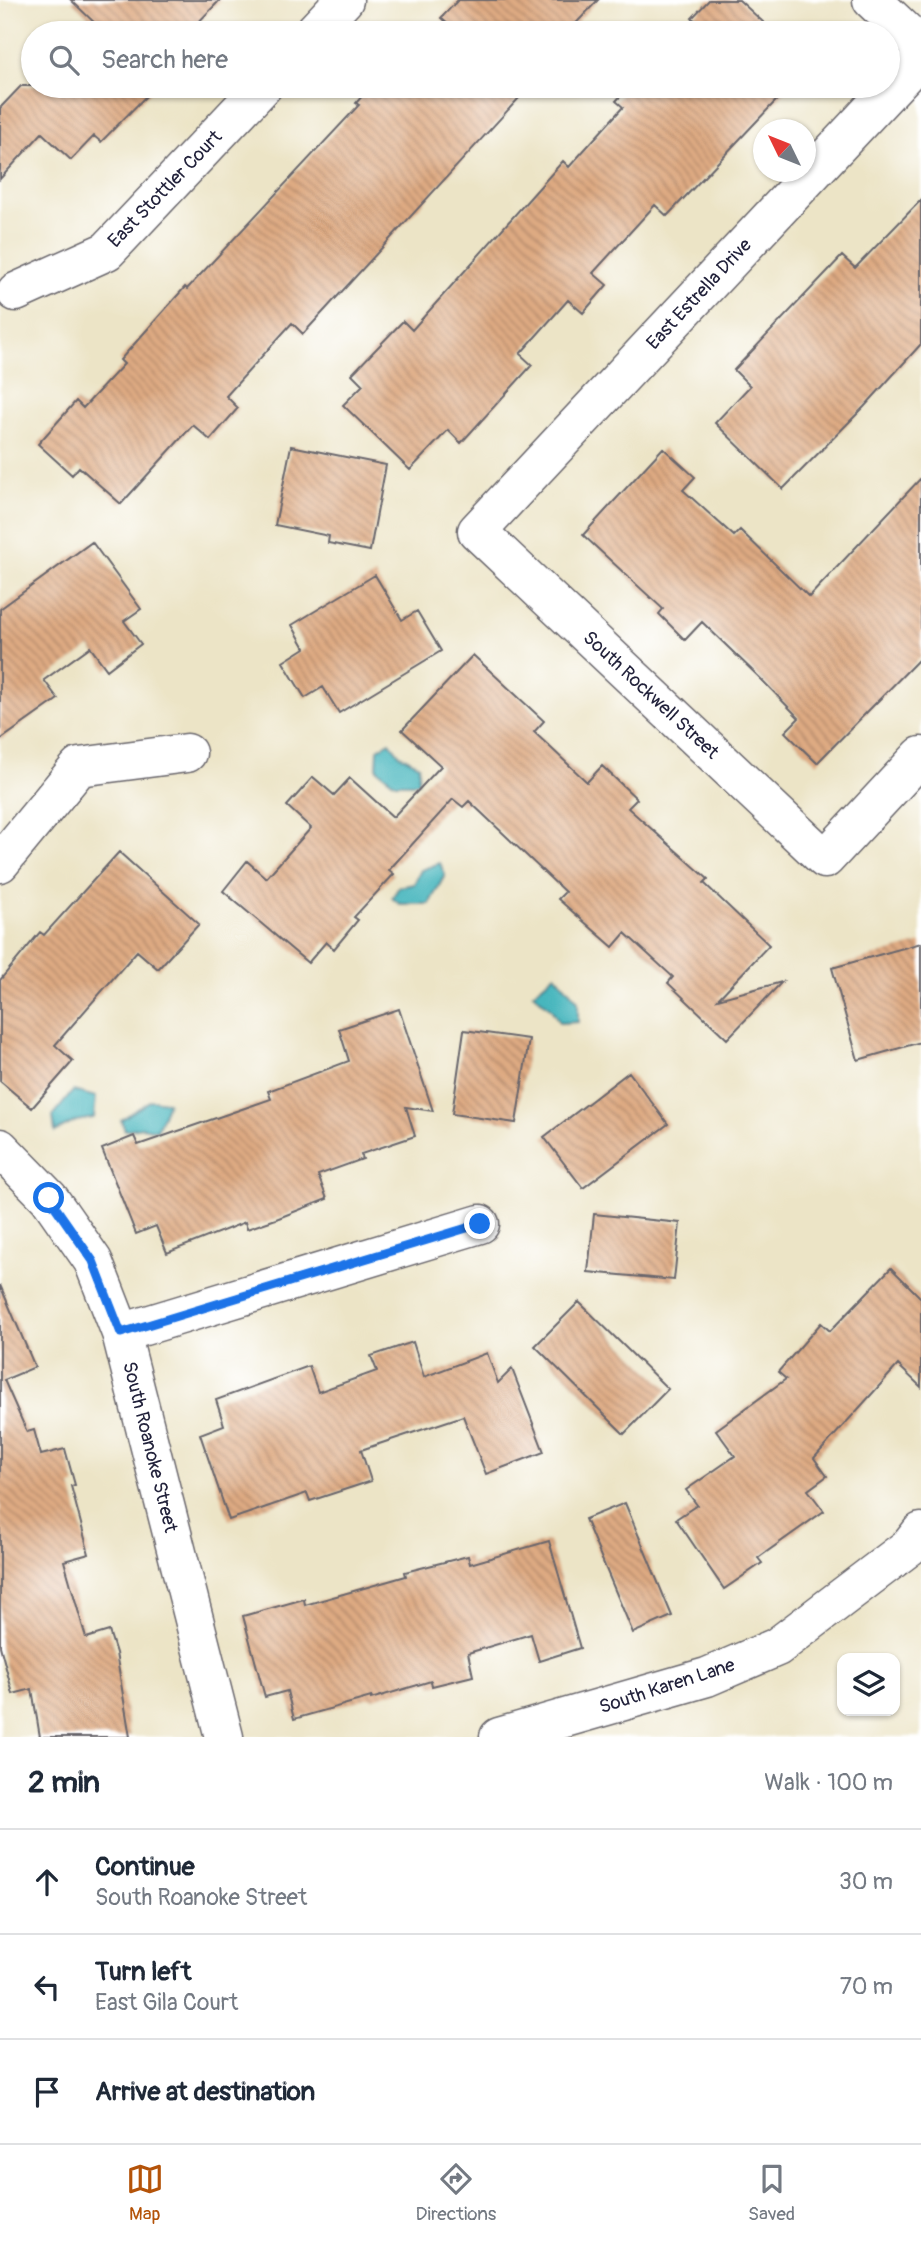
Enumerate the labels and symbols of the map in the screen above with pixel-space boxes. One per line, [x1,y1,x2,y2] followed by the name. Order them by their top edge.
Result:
[753,119,816,182] north arrow
[103,125,227,253] street label: East Stottler Court
[641,233,757,355] street label: East Estrella Drive
[578,626,724,764] street label: South Rockwell Street
[33,1182,64,1213] route start
[464,1208,495,1239] route end
[117,1359,183,1535] street label: South Roanoke Street
[596,1653,738,1719] street label: South Karen Lane

